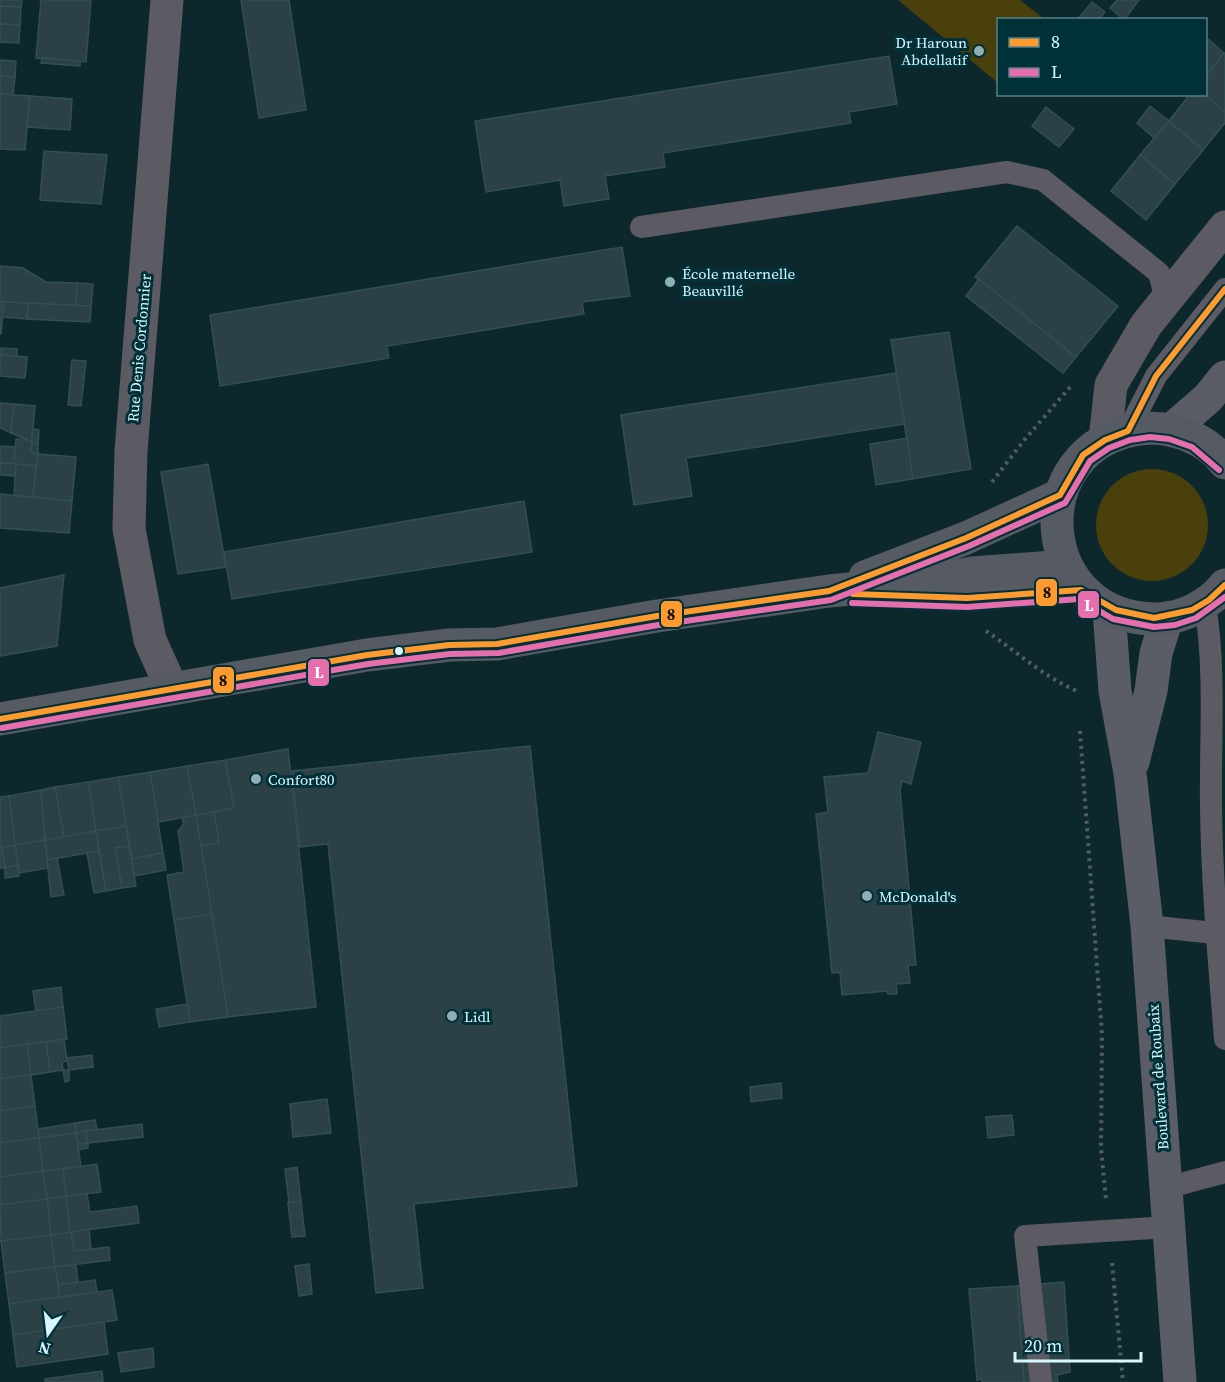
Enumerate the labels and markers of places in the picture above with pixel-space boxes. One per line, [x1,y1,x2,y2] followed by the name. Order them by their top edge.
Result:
[895,32,969,70] place label: Dr Haroun Abdellatif
[972,44,986,58] marker: Dr Haroun Abdellatif
[682,263,796,301] place label: École maternelle Beauvillé
[663,275,677,289] marker: École maternelle Beauvillé
[393,645,405,657] unlabelled marker
[268,769,335,790] place label: Confort80
[249,772,263,786] marker: Confort80
[879,886,956,907] place label: McDonald's
[860,889,874,903] marker: McDonald's
[464,1006,491,1027] place label: Lidl
[445,1009,459,1023] marker: Lidl

